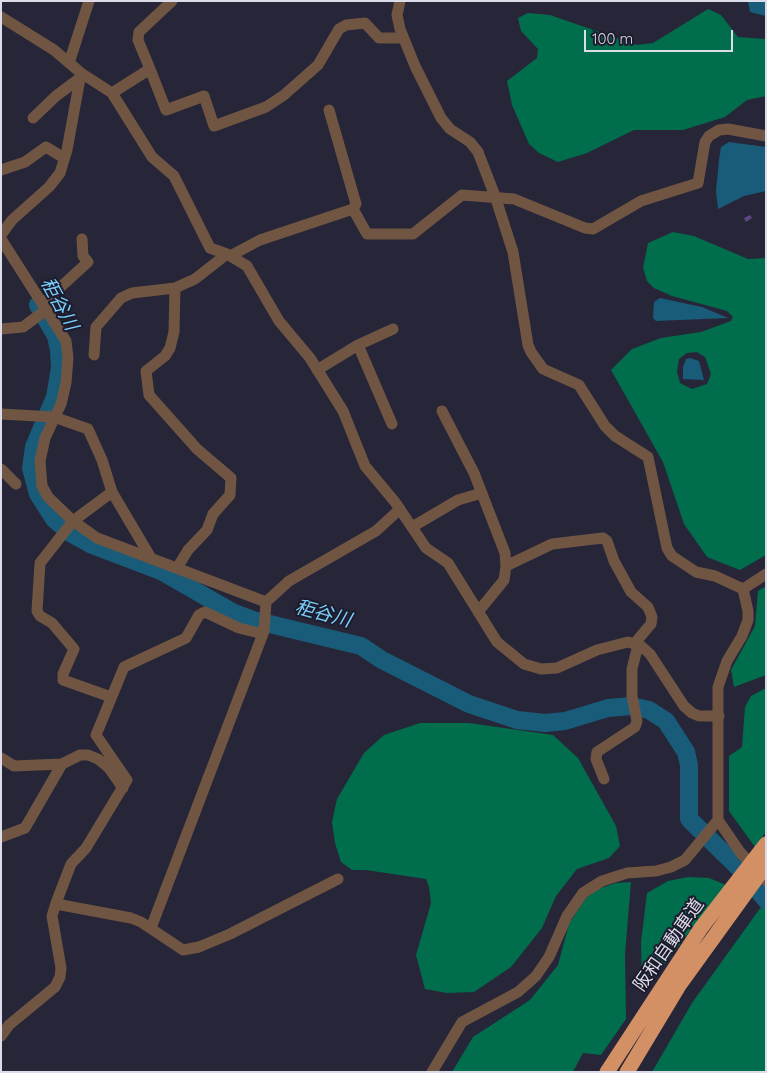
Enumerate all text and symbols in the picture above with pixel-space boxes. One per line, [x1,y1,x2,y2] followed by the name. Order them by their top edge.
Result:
[587,20,736,52] scale bar
[592,29,633,48] text: 100 m
[36,273,82,335] water label: 秬谷川
[293,596,353,632] water label: 秬谷川
[629,895,709,995] street label: 阪和自動車道

